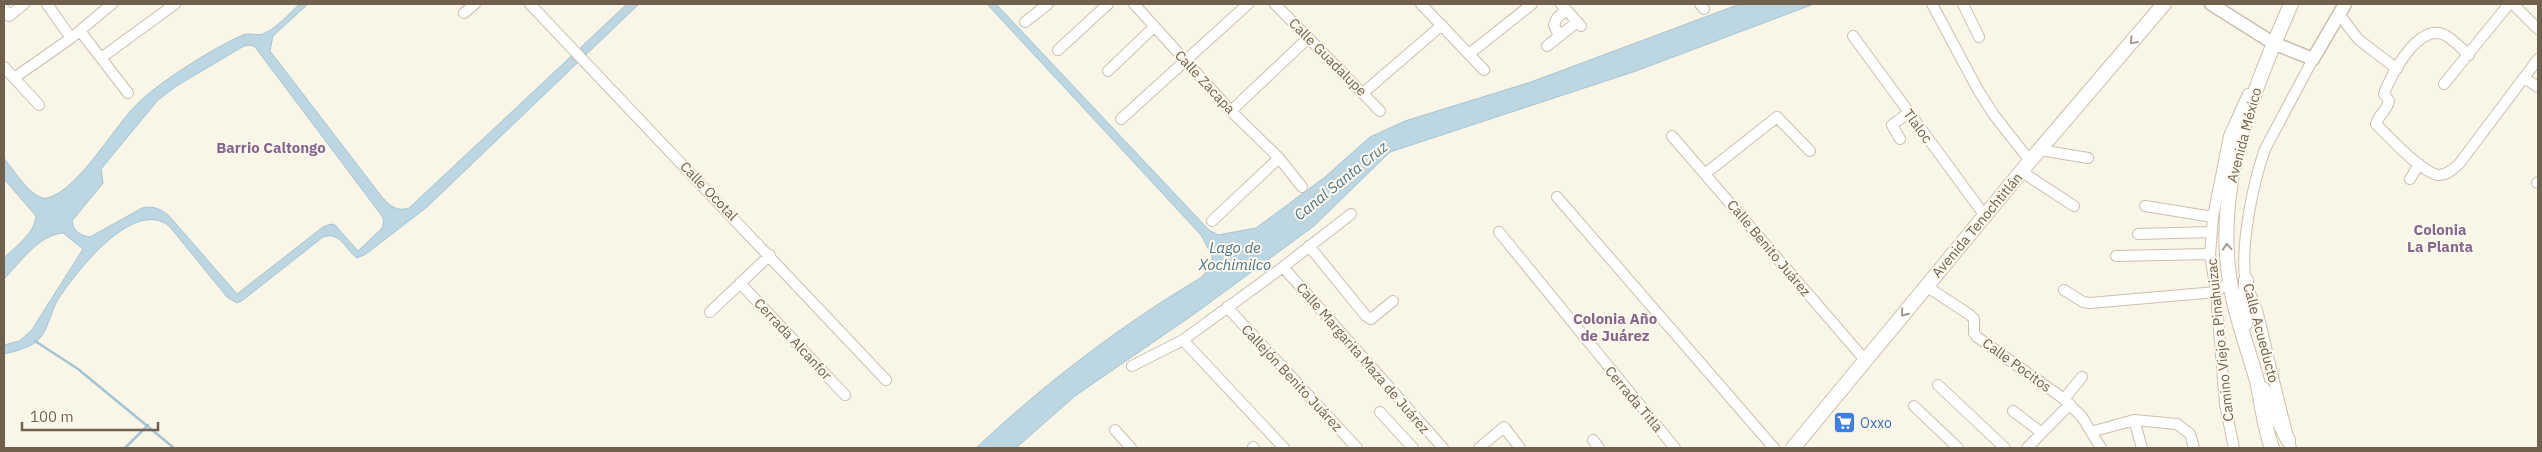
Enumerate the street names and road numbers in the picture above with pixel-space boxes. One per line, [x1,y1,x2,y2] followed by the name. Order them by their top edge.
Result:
[1285,14,1371,100] street label: Calle Guadalupe
[1171,46,1239,118] street label: Calle Zacapa
[2223,85,2265,185] street label: Avenida México
[1900,105,1936,147] street label: Tlaloc
[676,158,742,225] street label: Calle Ocotal
[1928,169,2026,281] street label: Avenida Tenochtitlán
[1723,196,1815,300] street label: Calle Benito Juárez
[2202,258,2238,422] street label: Camino Viejo a Pinahuizac
[1292,279,1434,438] street label: Calle Margarita Maza de Juárez
[2239,281,2283,385] street label: Calle Acueducto
[750,294,836,384] street label: Cerrada Alcanfor
[1238,321,1347,436] street label: Callejón Benito Juárez
[1979,334,2055,396] street label: Calle Pocitos
[1601,362,1667,436] street label: Cerrada Titla

